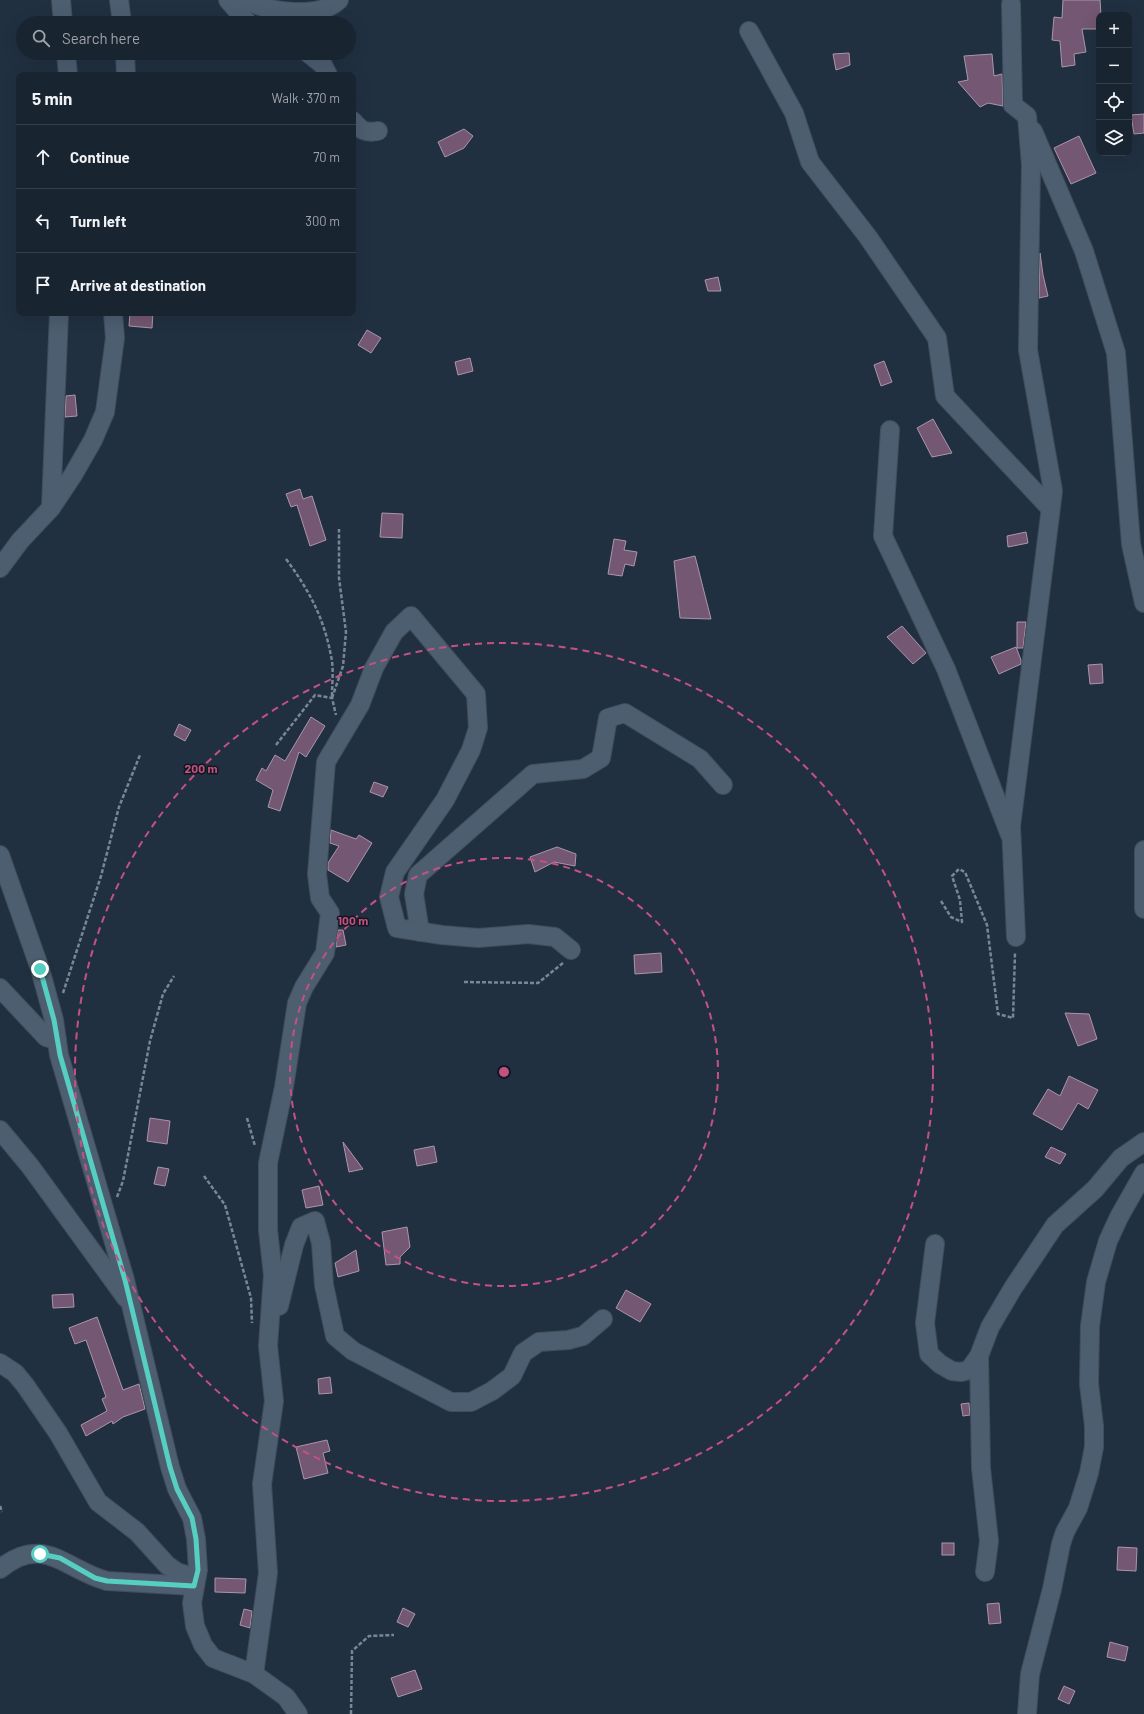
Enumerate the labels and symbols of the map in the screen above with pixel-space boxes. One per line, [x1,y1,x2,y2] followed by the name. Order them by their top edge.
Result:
[185,761,217,775] text: 200 m
[338,913,368,927] text: 100 m
[31,960,49,978] route end
[497,1065,511,1079] centre of rings
[31,1545,49,1563] route start

